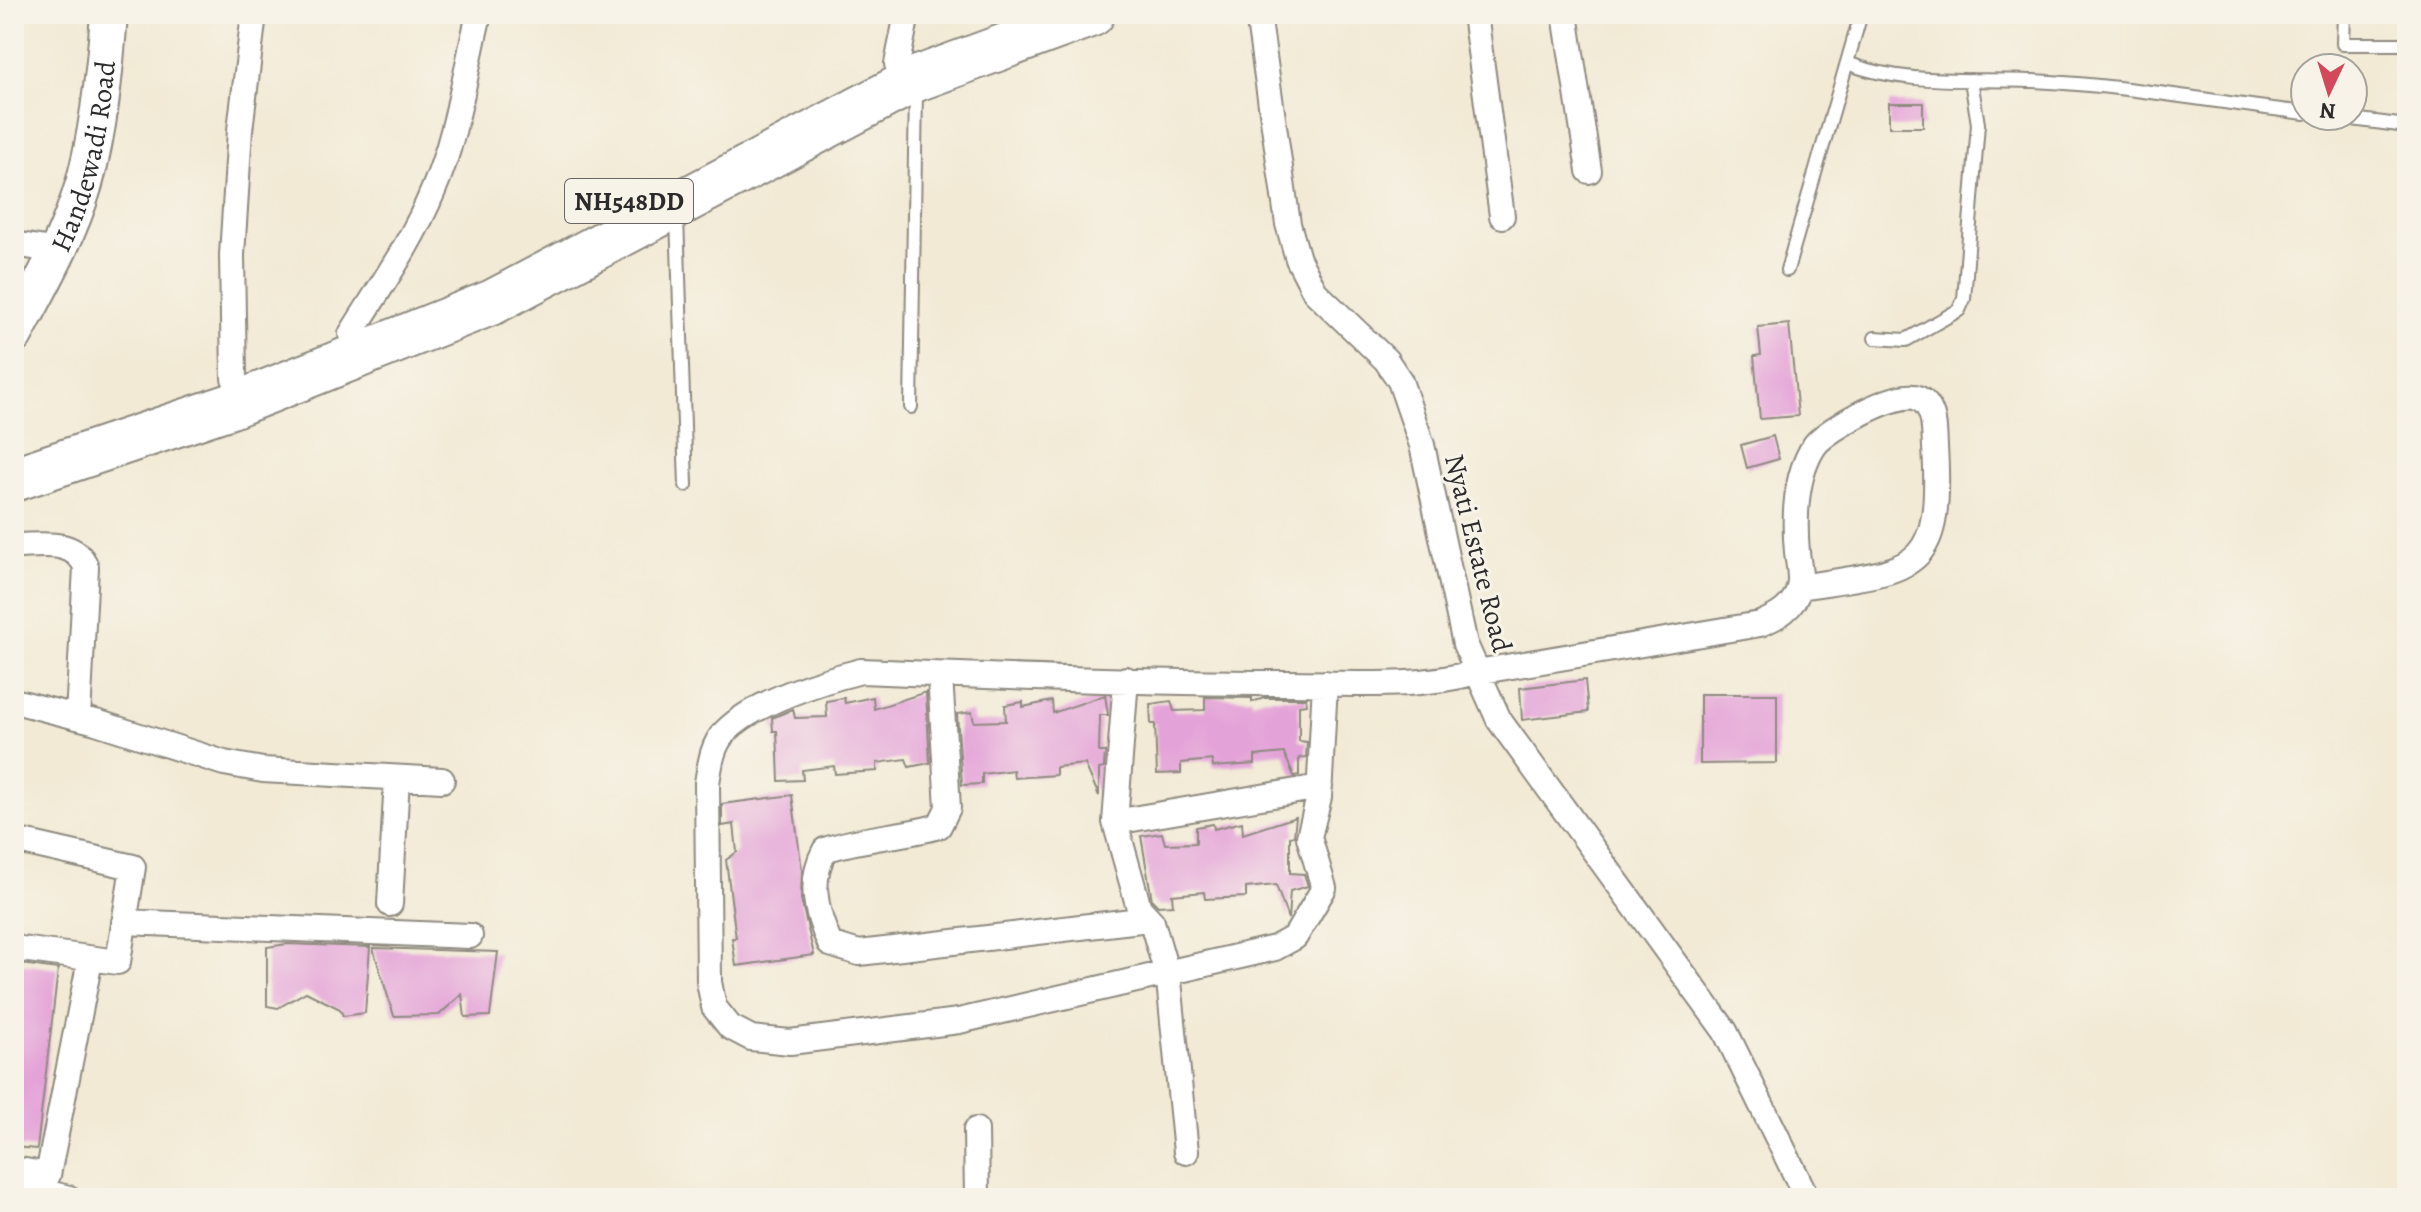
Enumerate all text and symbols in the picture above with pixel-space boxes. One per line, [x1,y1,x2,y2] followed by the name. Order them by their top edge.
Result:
[2289,52,2369,132] north arrow
[42,58,125,258] street label: Handewadi Road
[2319,95,2337,126] text: N
[565,179,693,223] road number: NH548DD
[1435,450,1521,657] street label: Nyati Estate Road

